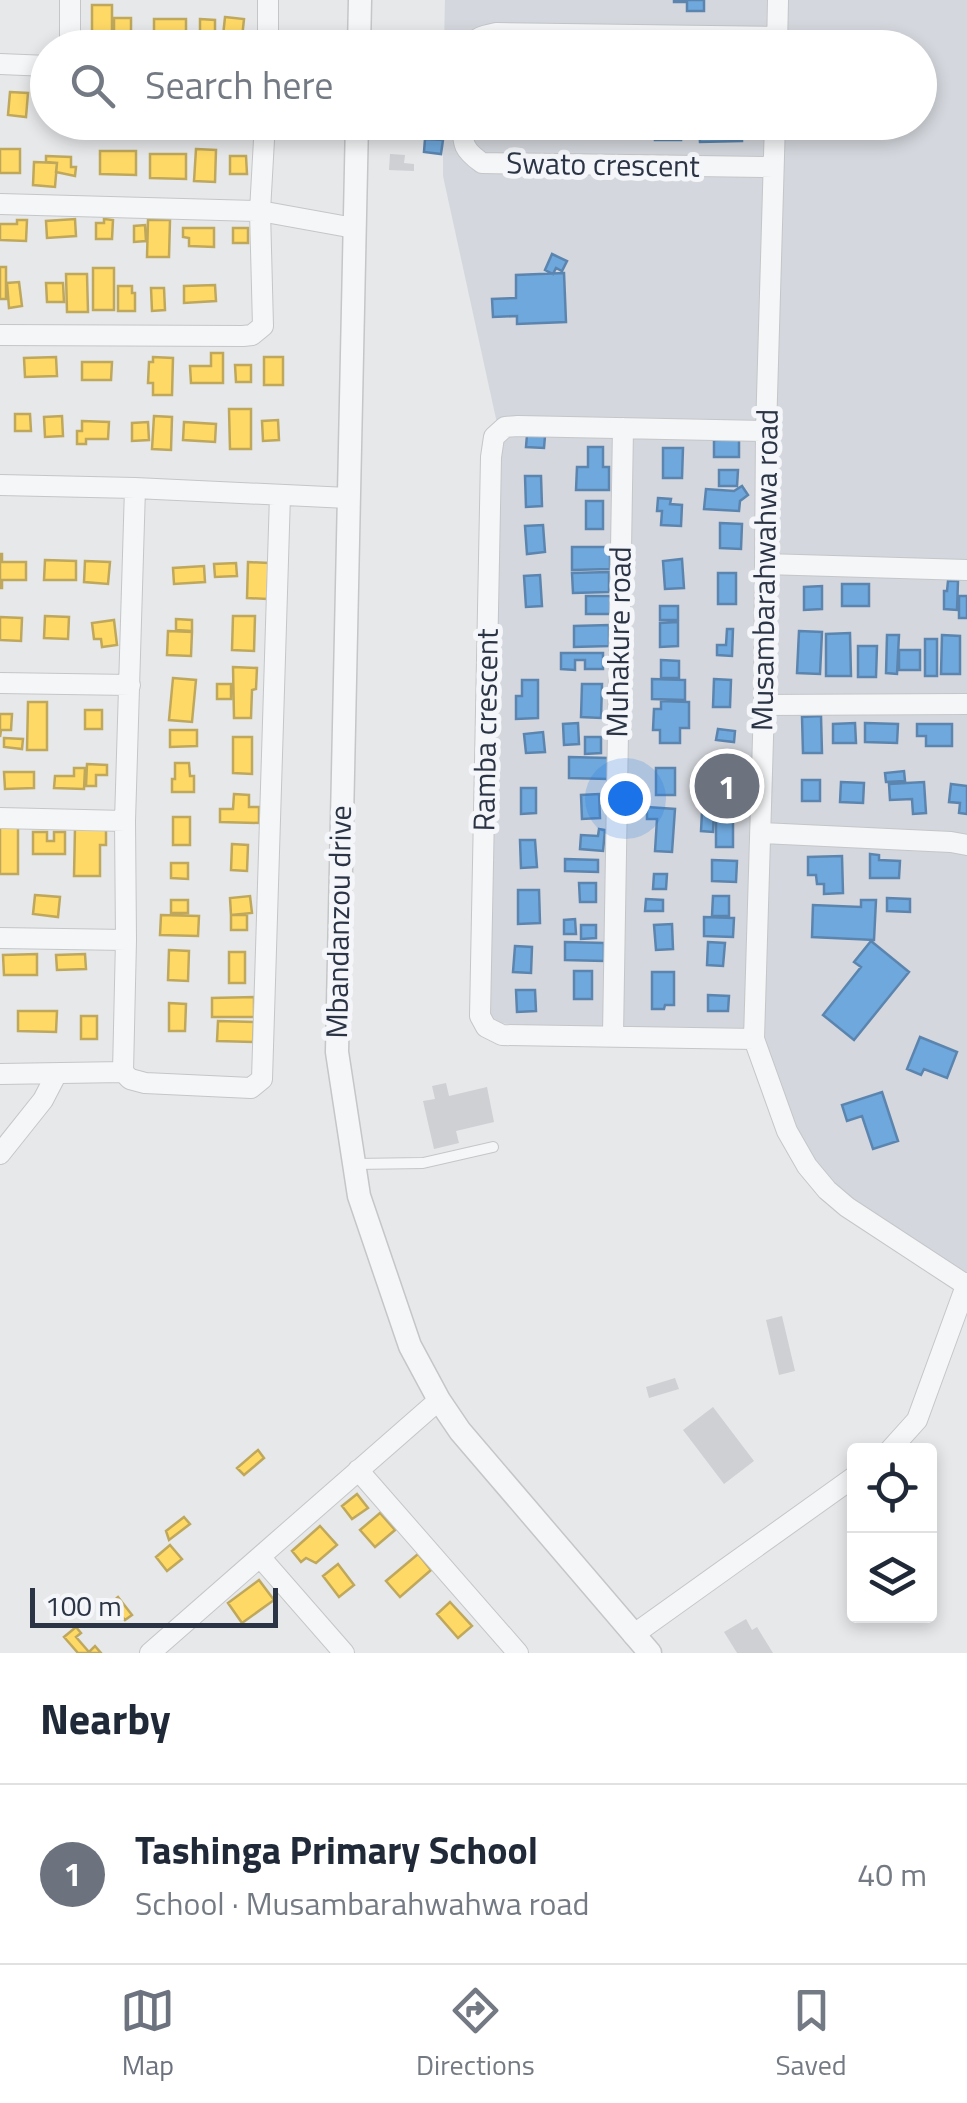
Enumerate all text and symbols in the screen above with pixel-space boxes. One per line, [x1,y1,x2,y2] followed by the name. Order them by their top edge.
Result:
[30,30,937,140] search box
[145,56,333,114] text: Search here
[65,58,120,113] icon: search
[506,139,701,189] street label: Swato crescent
[738,408,790,731] street label: Musambarahwahwa road
[593,546,643,738] street label: Muhakure road
[460,628,510,832] street label: Ramba crescent
[694,748,760,824] pin: 1
[600,773,651,824] your location
[313,805,363,1039] street label: Mbandanzou drive
[847,1443,937,1623] map controls
[847,1443,937,1533] button: locate
[847,1533,937,1623] button: layers
[30,1583,278,1628] scale bar
[45,1584,122,1627] text: 100 m
[40,1686,171,1750] text: Nearby
[135,1821,538,1879] text: Tashinga Primary School
[64,1850,81,1898] text: 1
[857,1850,927,1898] text: 40 m
[135,1879,589,1927] text: School · Musambarahwahwa road
[120,1983,175,2086] tab: Map
[416,1983,535,2086] tab: Directions
[775,1983,847,2086] tab: Saved

